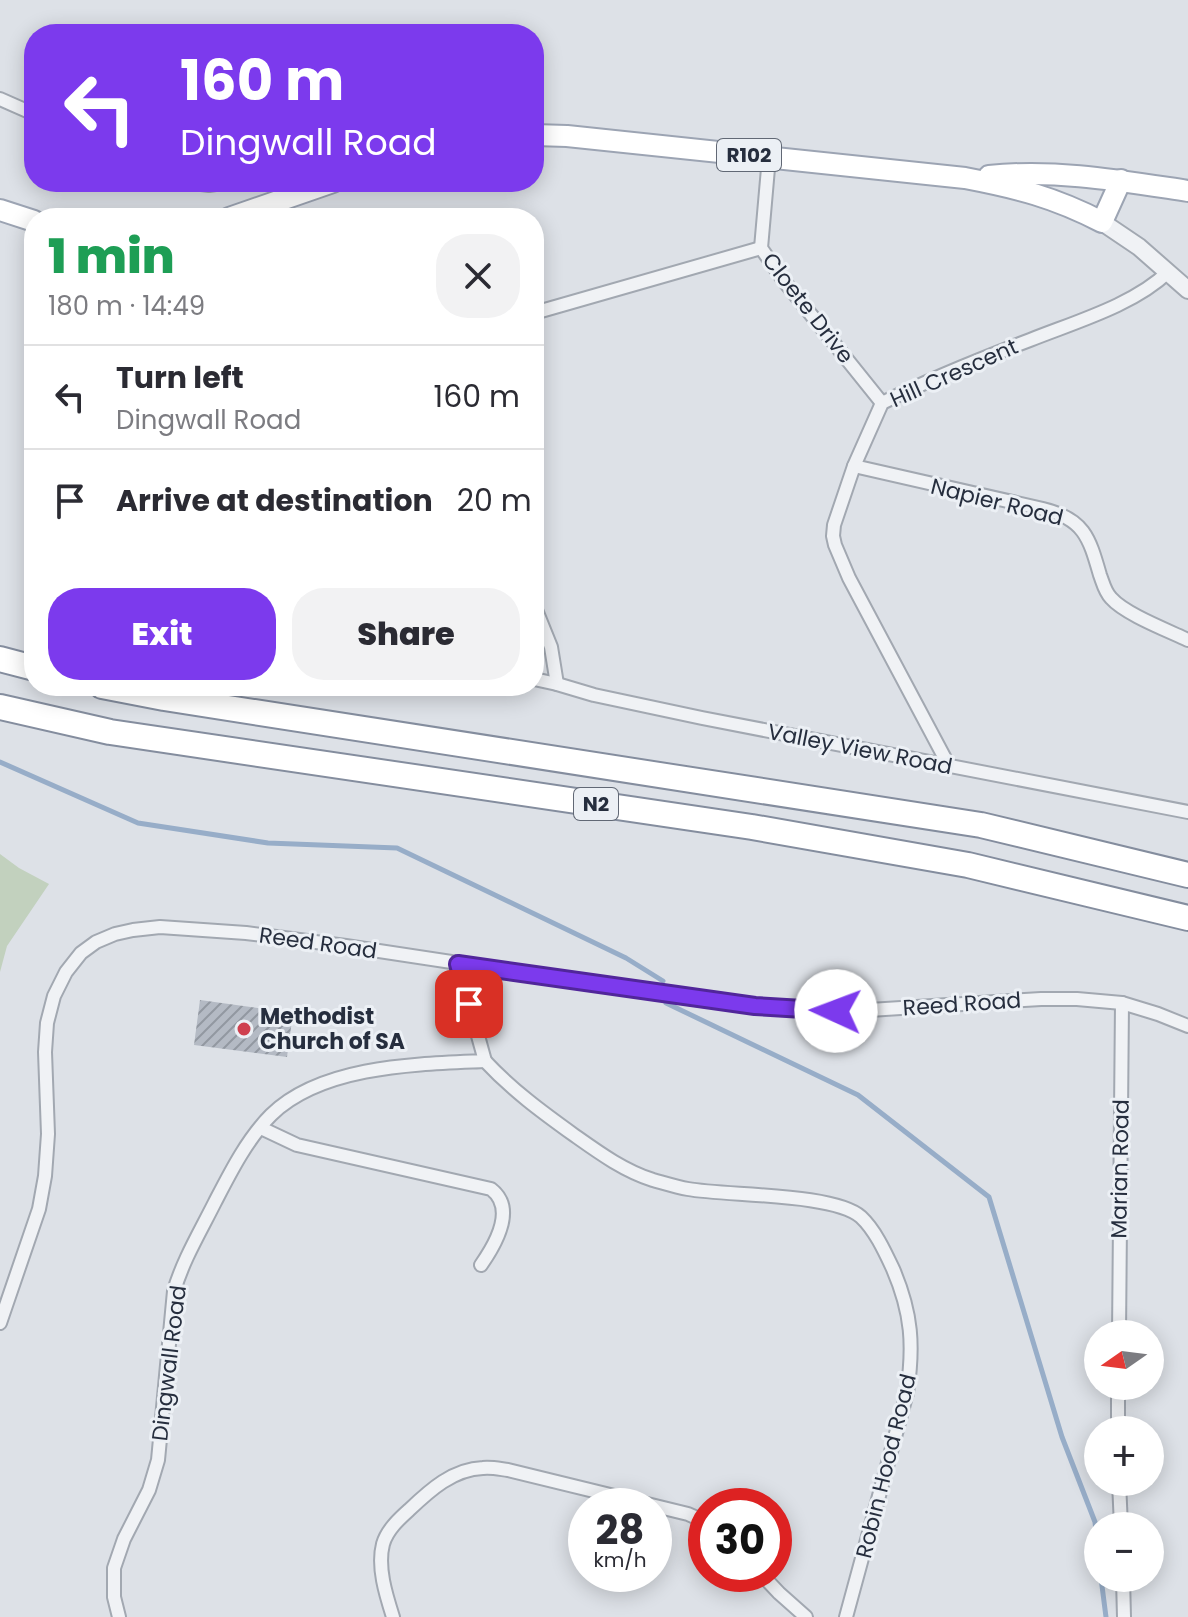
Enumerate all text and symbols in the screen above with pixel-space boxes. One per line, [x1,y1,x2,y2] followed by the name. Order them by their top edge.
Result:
[180,41,344,120] text: 160 m
[48,56,152,160] icon: left
[180,117,436,168] text: Dingwall Road
[717,139,781,171] road number: R102
[48,223,175,290] text: 1 min
[436,234,520,318] button: close
[755,246,861,370] street label: Cloete Drive
[48,288,205,324] text: 180 m · 14:49
[885,331,1023,415] street label: Hill Crescent
[116,356,244,399] text: Turn left
[48,375,92,419] icon: left
[434,375,520,418] text: 160 m
[116,402,301,438] text: Dingwall Road
[927,471,1067,533] street label: Napier Road
[48,479,92,523] icon: arrive
[116,479,433,522] text: Arrive at destination
[457,479,532,522] text: 20 m
[48,588,276,680] button: Exit
[292,588,520,680] button: Share
[765,716,955,782] street label: Valley View Road
[574,788,618,820] road number: N2
[257,919,379,967] street label: Reed Road
[794,969,878,1053] position arrow
[435,970,503,1038] pin
[447,982,491,1026] icon: arrive
[902,984,1022,1024] street label: Reed Road
[260,1001,405,1057] place label: Methodist Church of SA
[235,1020,253,1038] marker: Methodist Church of SA
[1103,1099,1137,1239] street label: Marian Road
[144,1283,194,1443] street label: Dingwall Road
[1084,1320,1164,1400] north arrow
[1084,1320,1164,1592] map controls
[848,1371,924,1561] street label: Robin Hood Road
[1084,1416,1164,1496] button: +
[688,1488,792,1592] speed limit sign: 30
[596,1502,644,1558] text: 28
[1084,1512,1164,1592] button: −
[593,1546,647,1574] text: km/h

